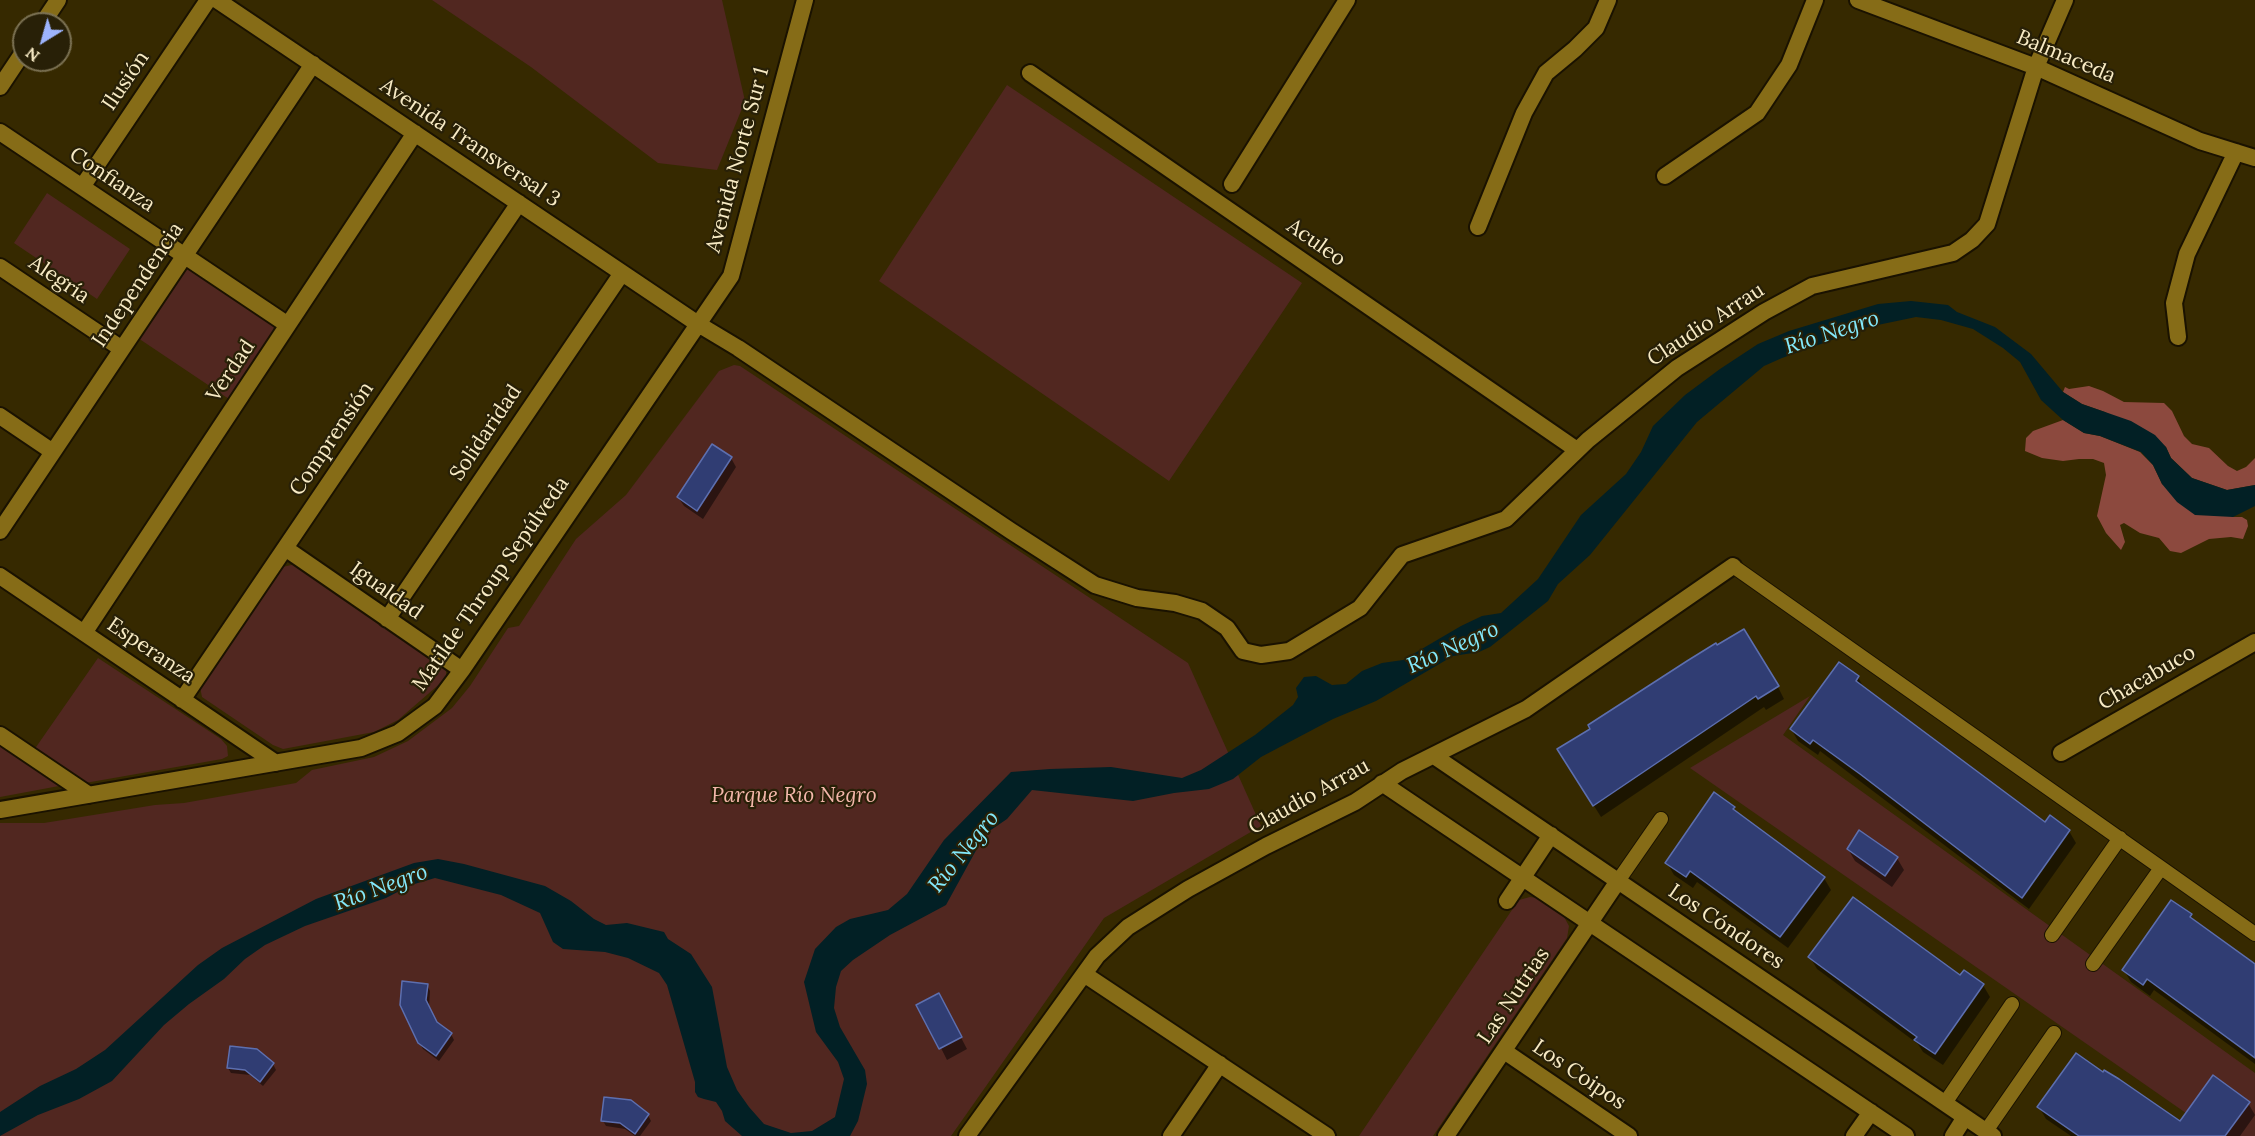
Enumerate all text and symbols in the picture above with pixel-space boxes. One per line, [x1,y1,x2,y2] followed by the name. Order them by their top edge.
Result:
[12,12,72,72] north arrow
[2013,25,2119,89] street label: Balmaceda
[21,43,43,66] text: N
[97,47,155,115] street label: Ilusión
[701,64,775,256] street label: Avenida Norte Sur 1
[375,73,565,213] street label: Avenida Transversal 3
[64,142,160,218] street label: Confianza
[1282,214,1350,272] street label: Aculeo
[87,218,189,352] street label: Independencia
[24,251,94,309] street label: Alegría
[1643,278,1769,372] street label: Claudio Arrau
[1781,305,1883,361] water label: Río Negro
[201,335,261,407] street label: Verdad
[285,377,379,501] street label: Comprensión
[445,380,527,486] street label: Solidaridad
[407,472,575,696] street label: Matilde Throup Sepúlveda
[345,557,427,625] street label: Igualdad
[102,612,200,690] street label: Esperanza
[1403,616,1503,680] water label: Río Negro
[2094,640,2200,716] street label: Chacabuco
[1244,753,1374,841] street label: Claudio Arrau
[711,783,877,809] park label: Parque Río Negro
[923,806,1005,898] water label: Río Negro
[331,859,431,917] water label: Río Negro
[1663,879,1789,975] street label: Los Cóndores
[1473,943,1555,1049] street label: Las Nutrias
[1528,1035,1630,1115] street label: Los Coipos

